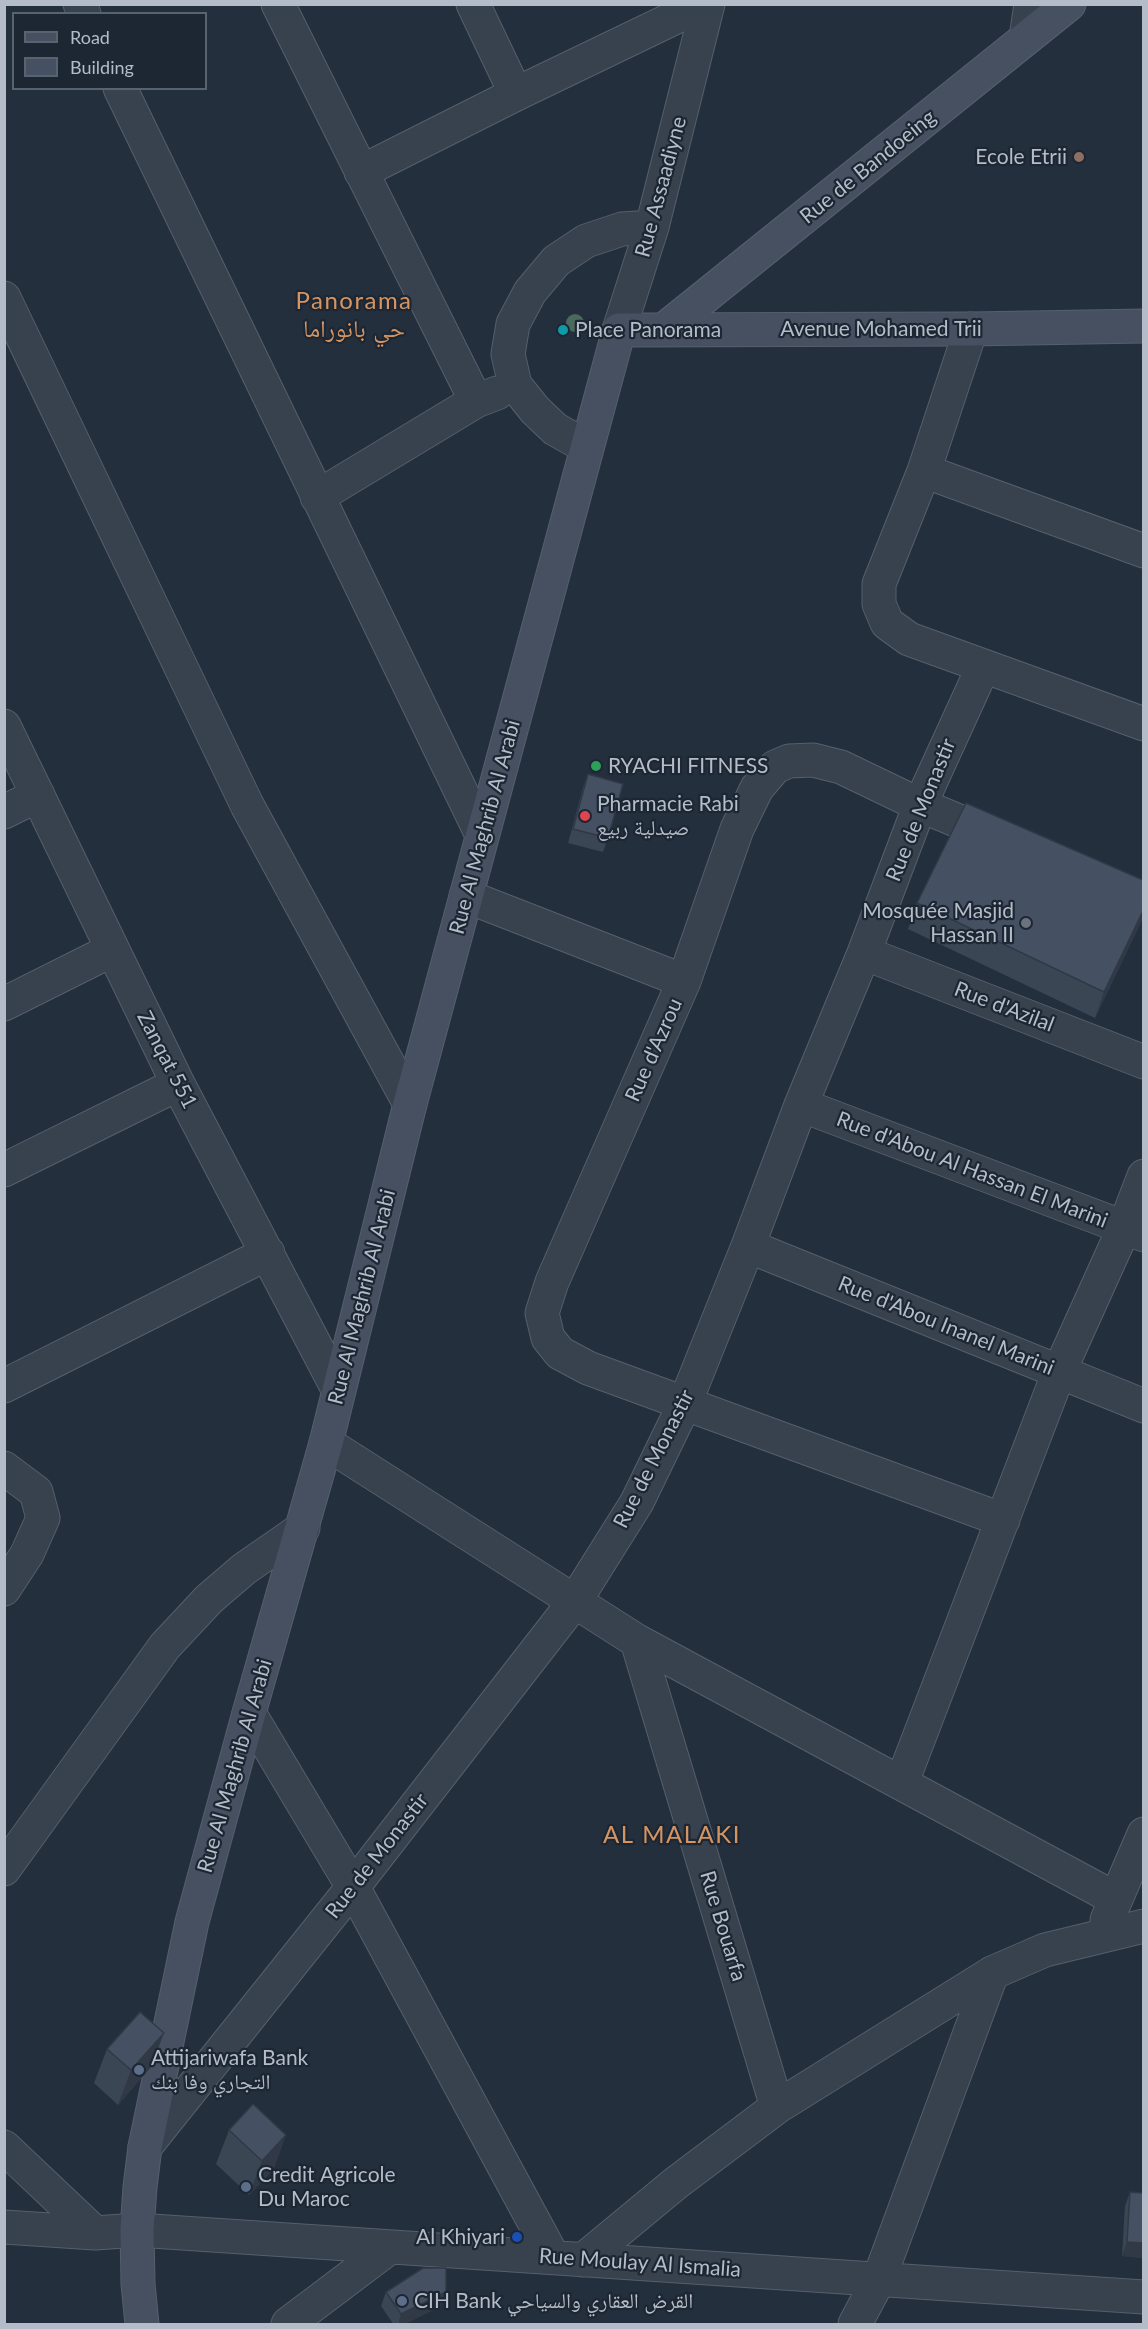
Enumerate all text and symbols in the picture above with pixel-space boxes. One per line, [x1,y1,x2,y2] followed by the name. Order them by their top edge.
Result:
[12,12,207,90] legend
[70,26,110,48] text: Road
[70,56,134,78] text: Building
[795,105,941,229] street label: Rue de Bandoeing
[630,114,692,260] street label: Rue Assaadiyne
[975,144,1067,170] place label: Ecole Etrii
[1072,150,1086,164] marker: Ecole Etrii
[295,287,413,343] district label: Panorama حي بانوراما
[780,316,982,342] street label: Avenue Mohamed Trii
[575,317,721,343] place label: Place Panorama
[556,323,570,337] marker: Place Panorama
[444,717,526,937] street label: Rue Al Maghrib Al Arabi
[881,735,961,885] street label: Rue de Monastir
[608,753,768,779] place label: RYACHI FITNESS
[589,759,603,773] marker: RYACHI FITNESS
[597,791,739,841] place label: Pharmacie Rabi صيدلية ربيع
[578,809,592,823] marker: Pharmacie Rabi صيدلية ربيع
[862,898,1014,948] place label: Mosquée Masjid Hassan II
[1019,916,1033,930] marker: Mosquée Masjid Hassan II
[951,976,1057,1038] street label: Rue d'Azilal
[620,994,688,1106] street label: Rue d'Azrou
[132,1007,202,1113] street label: Zanqat 551
[833,1107,1111,1233] street label: Rue d'Abou Al Hassan El Marini
[323,1187,401,1407] street label: Rue Al Maghrib Al Arabi
[834,1271,1058,1381] street label: Rue d'Abou Inanel Marini
[608,1386,700,1532] street label: Rue de Monastir
[192,1656,278,1876] street label: Rue Al Maghrib Al Arabi
[320,1788,434,1924] street label: Rue de Monastir
[603,1821,741,1849] district label: AL MALAKI
[694,1868,752,1984] street label: Rue Bouarfa
[151,2045,308,2095] place label: Attijariwafa Bank التجاري وفا بنك
[132,2063,146,2077] marker: Attijariwafa Bank التجاري وفا بنك
[258,2162,396,2212] place label: Credit Agricole Du Maroc
[239,2180,253,2194] marker: Credit Agricole Du Maroc
[416,2224,505,2250] place label: Al Khiyari
[510,2230,524,2244] marker: Al Khiyari
[538,2243,742,2283] street label: Rue Moulay Al Ismalia
[414,2288,693,2314] place label: CIH Bank القرض العقاري والسياحي
[395,2294,409,2308] marker: CIH Bank القرض العقاري والسياحي

